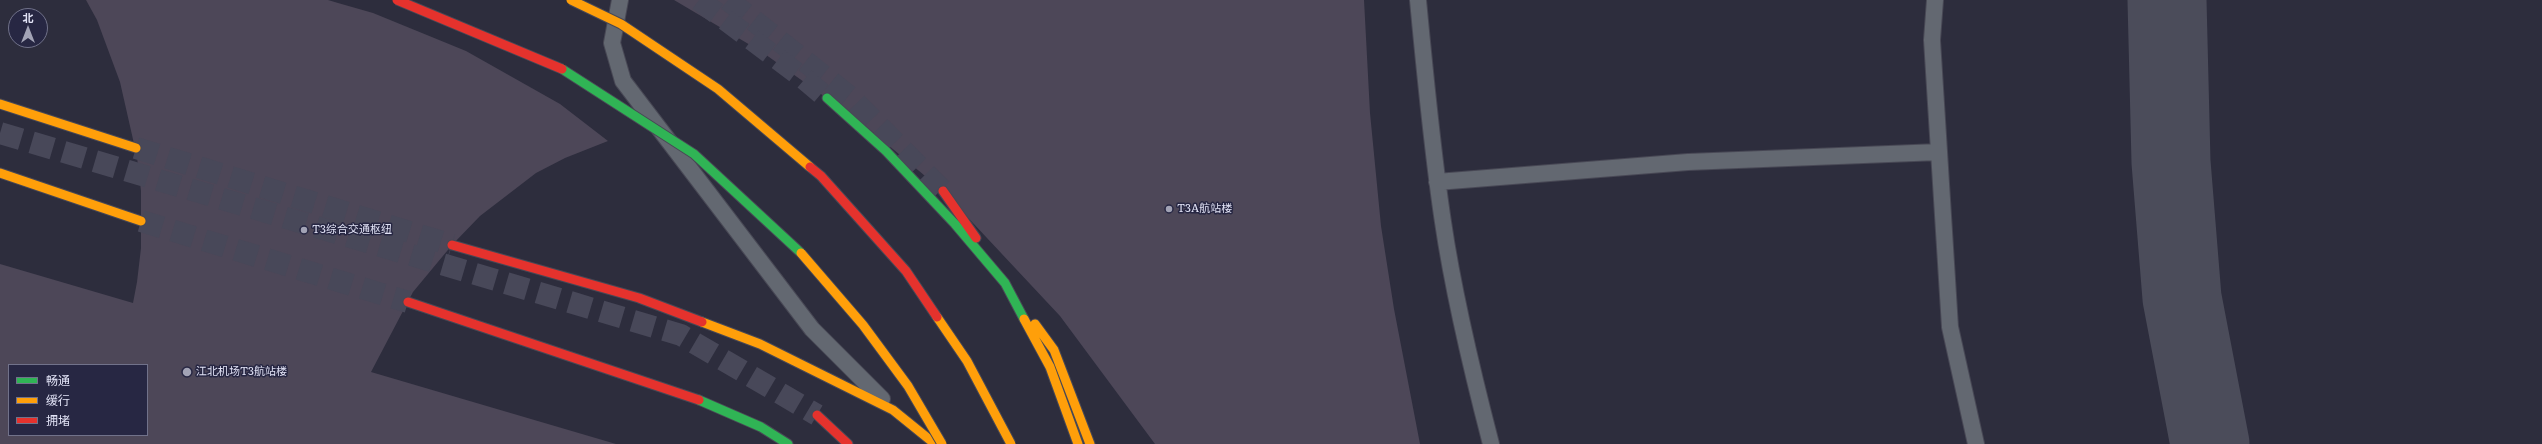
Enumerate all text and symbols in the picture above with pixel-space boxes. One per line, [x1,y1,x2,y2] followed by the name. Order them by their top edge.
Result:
[8,8,48,48] north arrow
[23,9,34,25] text: 北
[1177,202,1232,216] place label: T3A航站楼
[1164,204,1174,214] marker: T3A航站楼
[312,223,392,237] place label: T3综合交通枢纽
[299,225,309,235] marker: T3综合交通枢纽
[8,364,148,436] legend
[196,365,287,379] place label: 江北机场T3航站楼
[181,366,193,378] marker: 江北机场T3航站楼
[46,371,70,389] text: 畅通
[46,391,70,409] text: 缓行
[46,411,70,429] text: 拥堵

